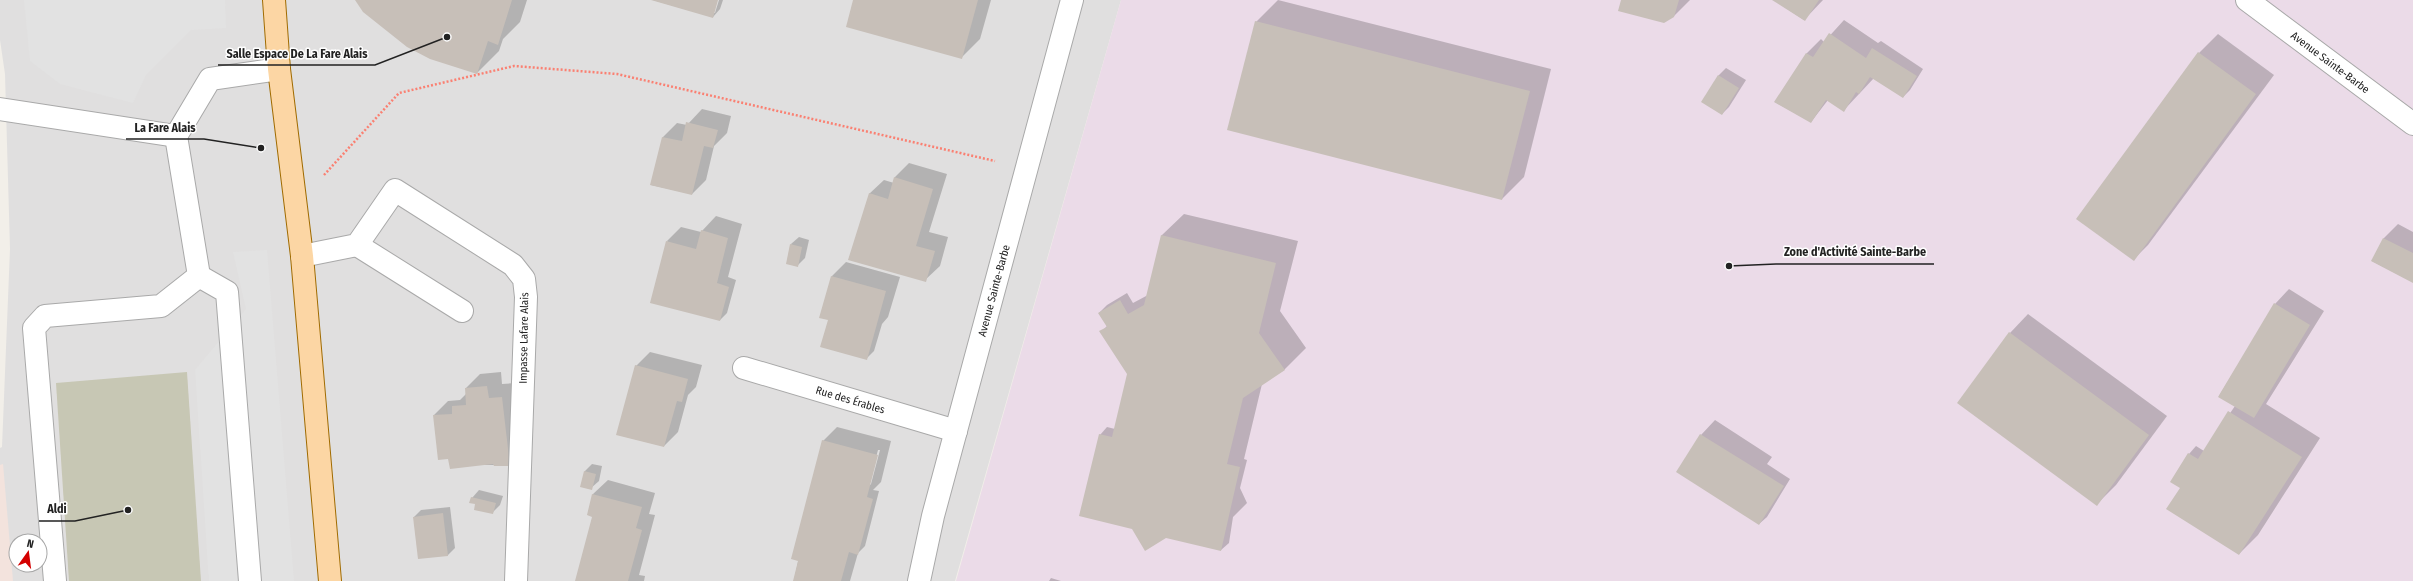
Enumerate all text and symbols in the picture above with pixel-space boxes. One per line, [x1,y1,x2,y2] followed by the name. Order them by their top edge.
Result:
[2289,29,2372,96] street label: Avenue Sainte-Barbe
[218,41,375,65] callout: Salle Espace De La Fare Alais
[227,47,368,61] text: Salle Espace De La Fare Alais
[126,115,204,139] callout: La Fare Alais
[134,121,196,135] text: La Fare Alais
[1776,240,1934,264] callout: Zone d'Activité Sainte-Barbe
[975,243,1012,338] street label: Avenue Sainte-Barbe
[1784,245,1926,259] text: Zone d'Activité Sainte-Barbe
[517,292,531,384] street label: Impasse Lafare Alais
[814,383,887,416] street label: Rue des Érables
[39,497,75,521] callout: Aldi
[46,502,67,516] text: Aldi
[8,533,48,573] north arrow
[26,537,35,551] text: N

